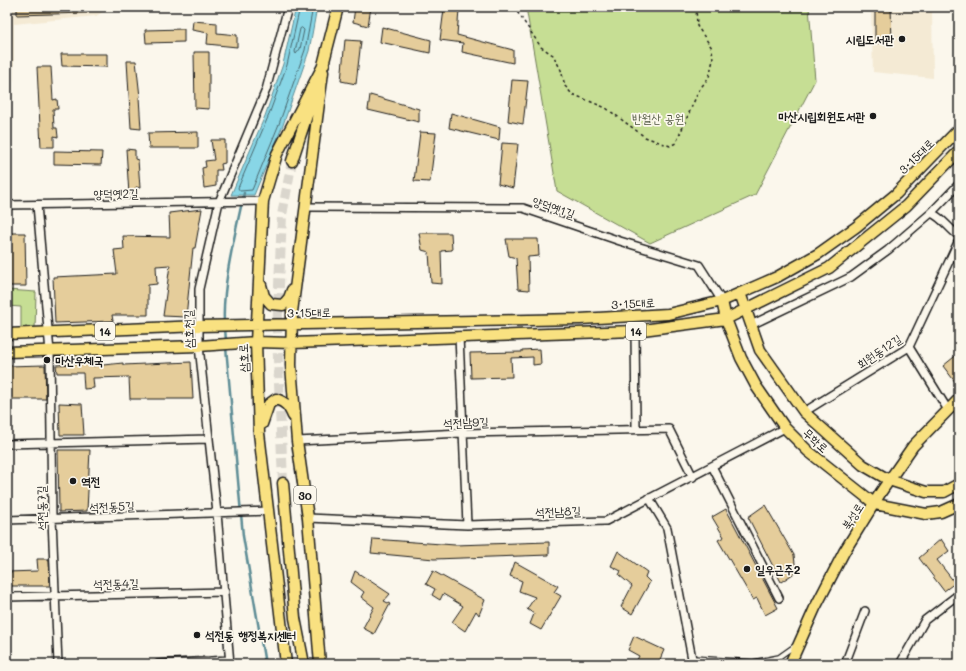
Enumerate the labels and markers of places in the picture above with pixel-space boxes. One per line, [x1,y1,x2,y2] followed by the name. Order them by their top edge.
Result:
[846,31,894,47] place label: 시립도서관
[897,34,907,44] marker: 시립도서관
[778,108,865,124] place label: 마산시립회원도서관
[868,111,878,121] marker: 마산시립회원도서관
[55,352,104,368] place label: 마산우체국
[42,355,52,365] marker: 마산우체국
[81,473,101,489] place label: 역전
[68,476,78,486] marker: 역전
[755,561,801,577] place label: 일우근주2
[742,564,752,574] marker: 일우근주2
[205,627,296,643] place label: 석전동 행정복지센터
[192,630,202,640] marker: 석전동 행정복지센터

